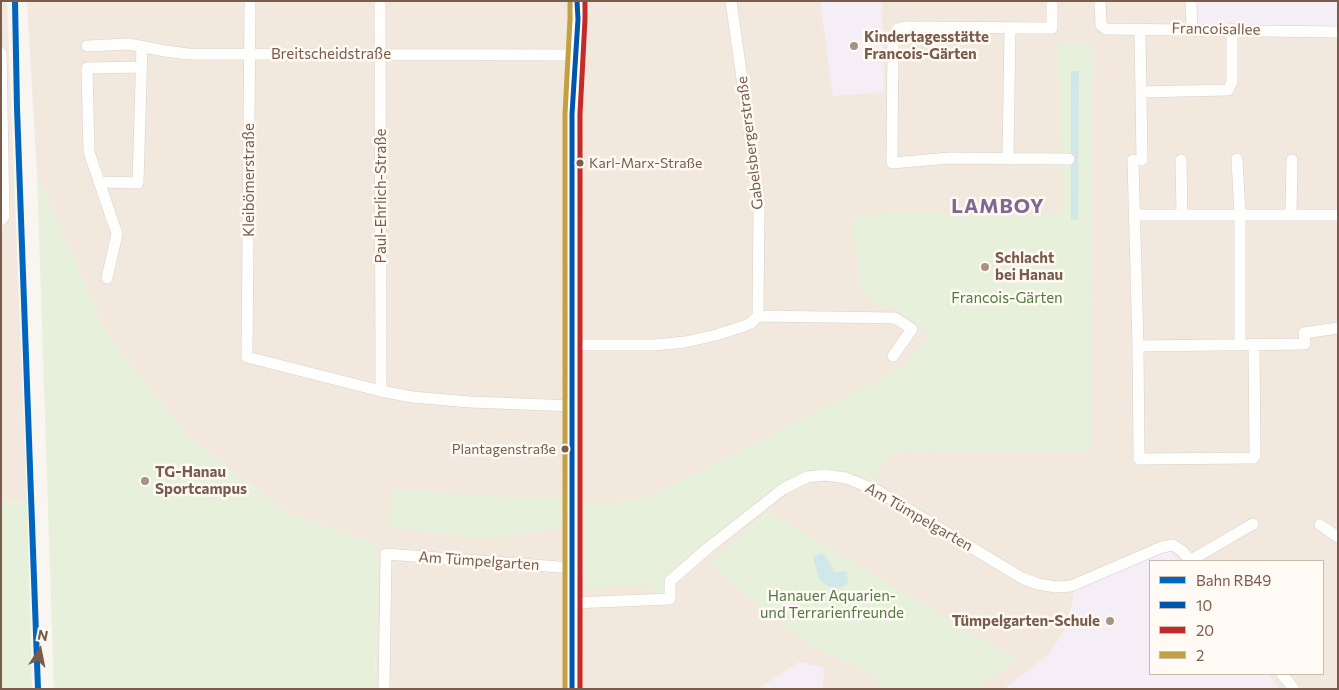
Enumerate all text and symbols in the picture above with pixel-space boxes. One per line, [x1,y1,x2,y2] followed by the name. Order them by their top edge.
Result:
[1171,19,1261,39] street label: Francoisallee
[864,28,989,63] place label: Kindertagesstätte Francois-Gärten
[848,40,860,52] marker: Kindertagesstätte Francois-Gärten
[271,45,391,63] street label: Breitscheidstraße
[733,75,767,211] street label: Gabelsbergerstraße
[240,123,258,237] street label: Kleibömerstraße
[372,129,390,263] street label: Paul-Ehrlich-Straße
[589,155,702,171] place label: Karl-Marx-Straße
[575,158,585,168] marker: Karl-Marx-Straße
[951,194,1045,218] district label: LAMBOY
[995,249,1063,284] place label: Schlacht bei Hanau
[979,261,991,273] marker: Schlacht bei Hanau
[951,289,1063,307] park label: Francois-Gärten
[452,441,556,457] place label: Plantagenstraße
[560,444,570,454] marker: Plantagenstraße
[155,463,247,498] place label: TG-Hanau Sportcampus
[139,475,151,487] marker: TG-Hanau Sportcampus
[862,479,976,555] street label: Am Tümpelgarten
[418,548,540,574] street label: Am Tümpelgarten
[1149,560,1324,675] legend
[1196,571,1271,589] text: Bahn RB49
[760,587,904,622] park label: Hanauer Aquarien- und Terrarienfreunde
[1196,596,1212,614] text: 10
[952,612,1100,630] place label: Tümpelgarten-Schule
[1104,615,1116,627] marker: Tümpelgarten-Schule
[1196,621,1214,639] text: 20
[15,625,65,675] north arrow
[36,625,50,644] text: N
[1196,646,1204,664] text: 2

